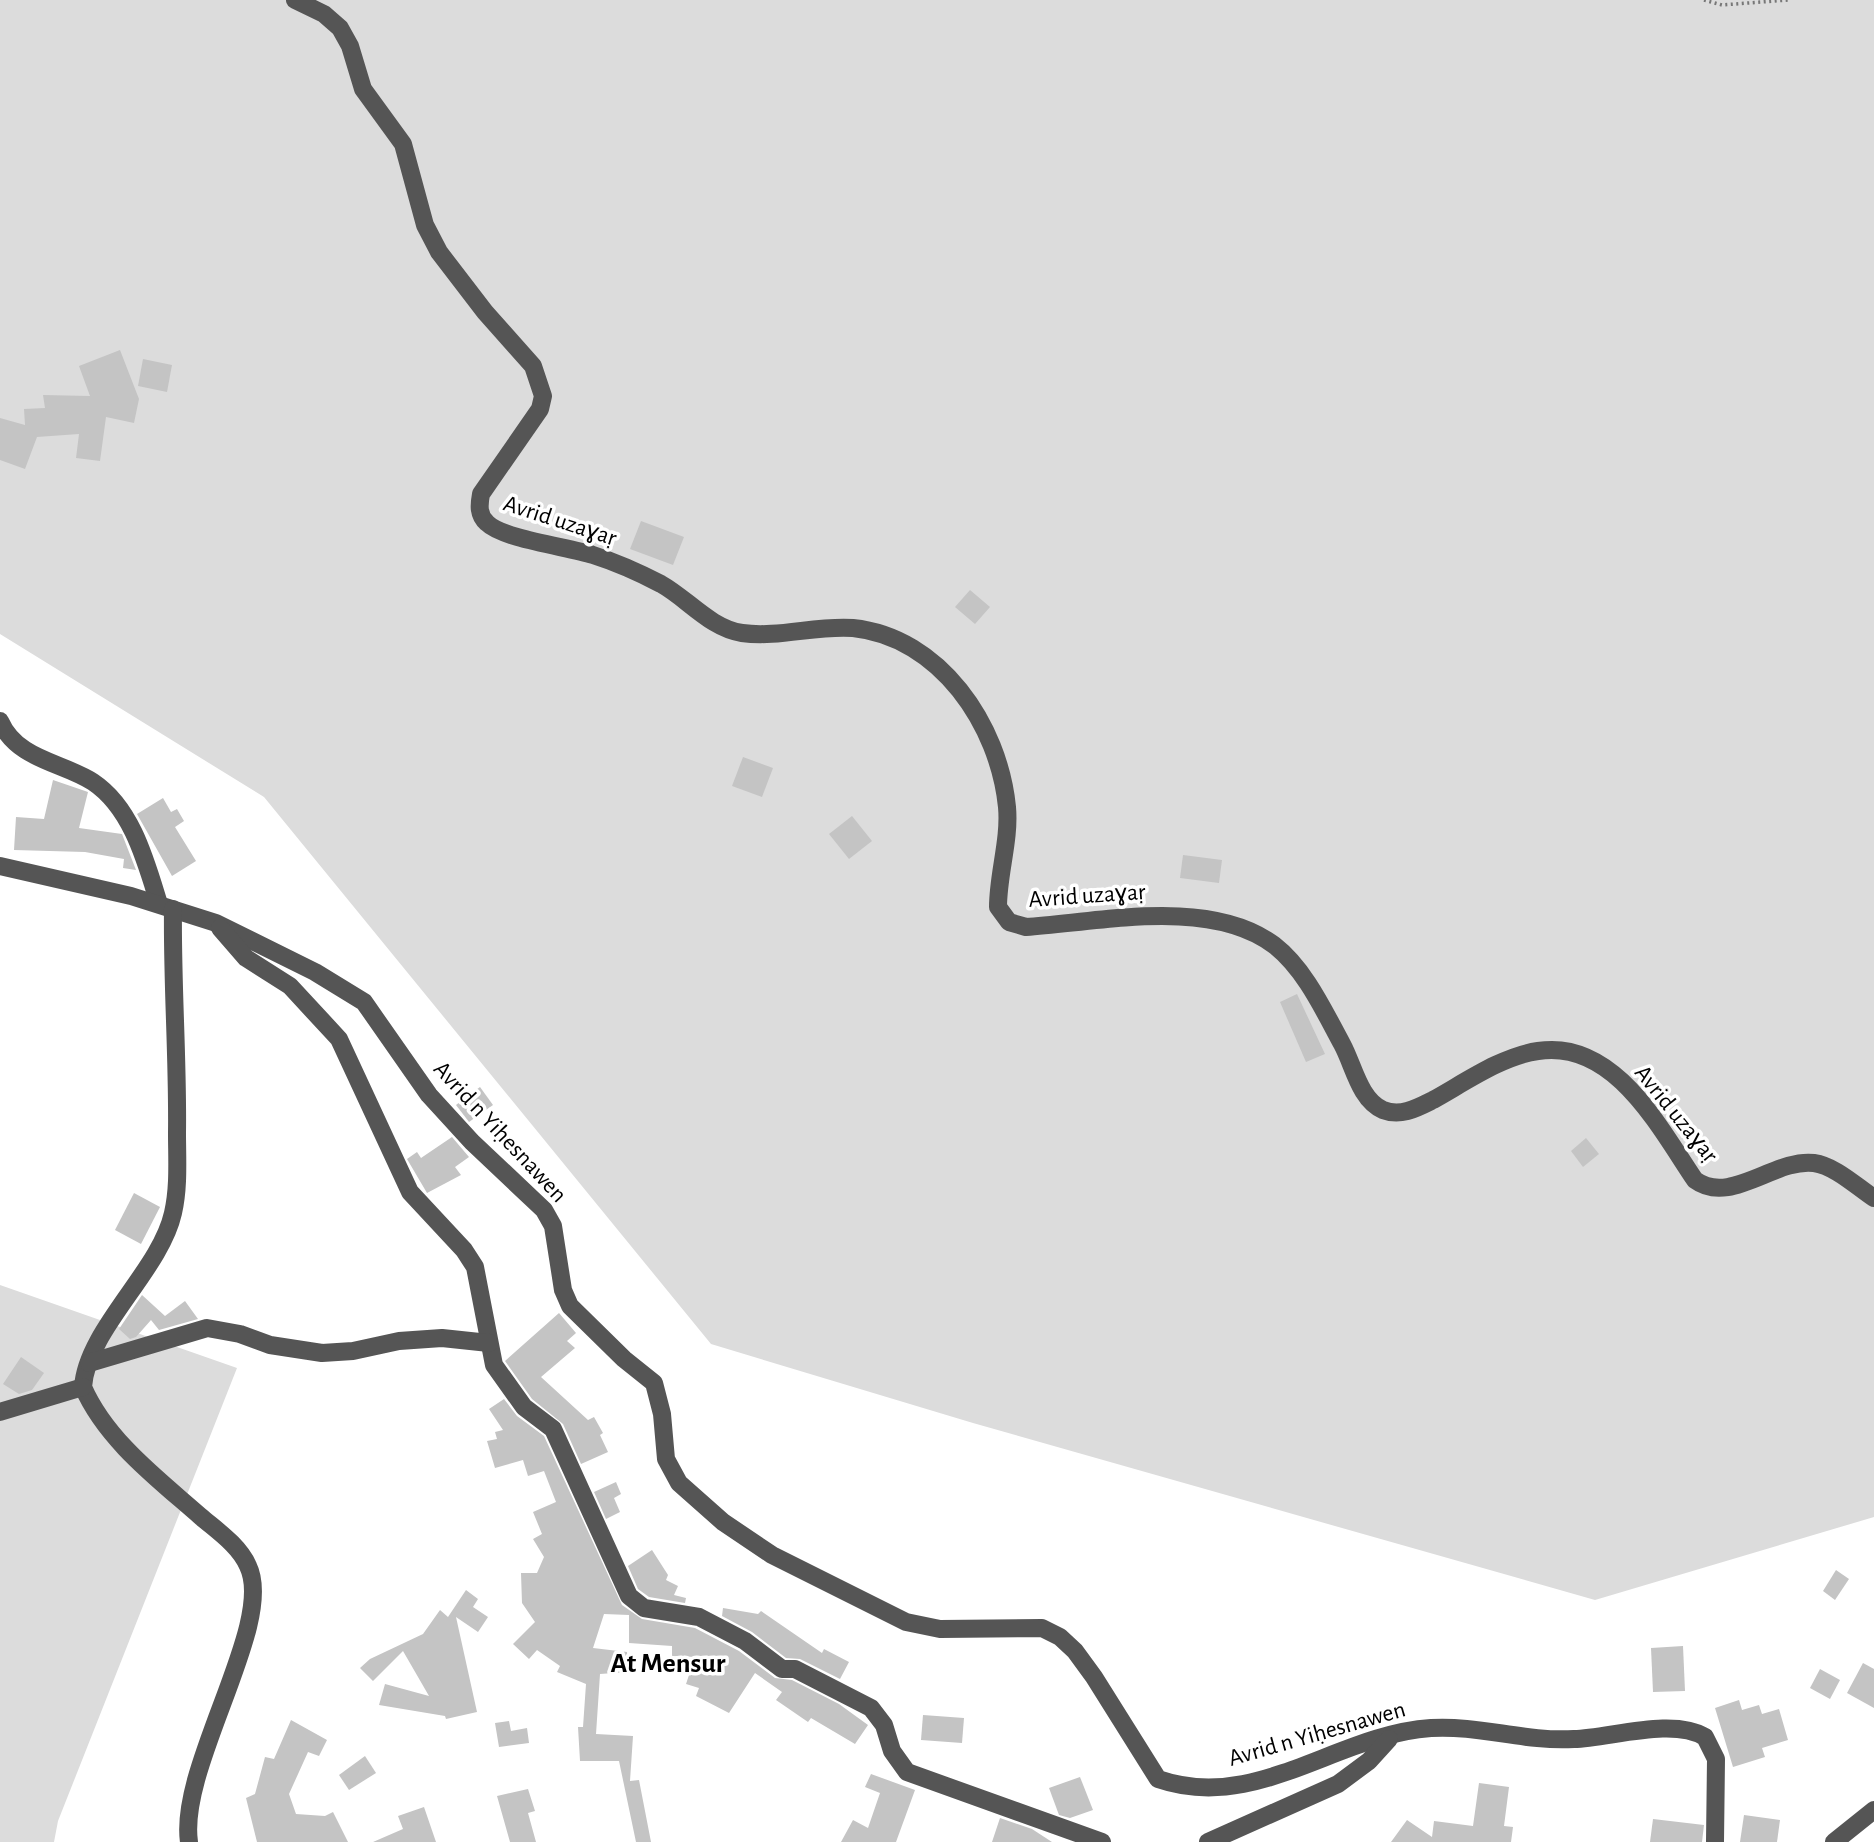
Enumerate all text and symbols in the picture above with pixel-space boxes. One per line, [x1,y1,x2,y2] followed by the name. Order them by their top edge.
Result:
[500,491,620,551] street label: Avrid uzaɣaṛ
[1028,880,1147,912] street label: Avrid uzaɣaṛ
[429,1057,571,1207] street label: Avrid n Yiḥesnawen
[1630,1061,1722,1167] street label: Avrid uzaɣaṛ
[611,1650,726,1678] district label: At Mensur
[1226,1697,1408,1771] street label: Avrid n Yiḥesnawen

